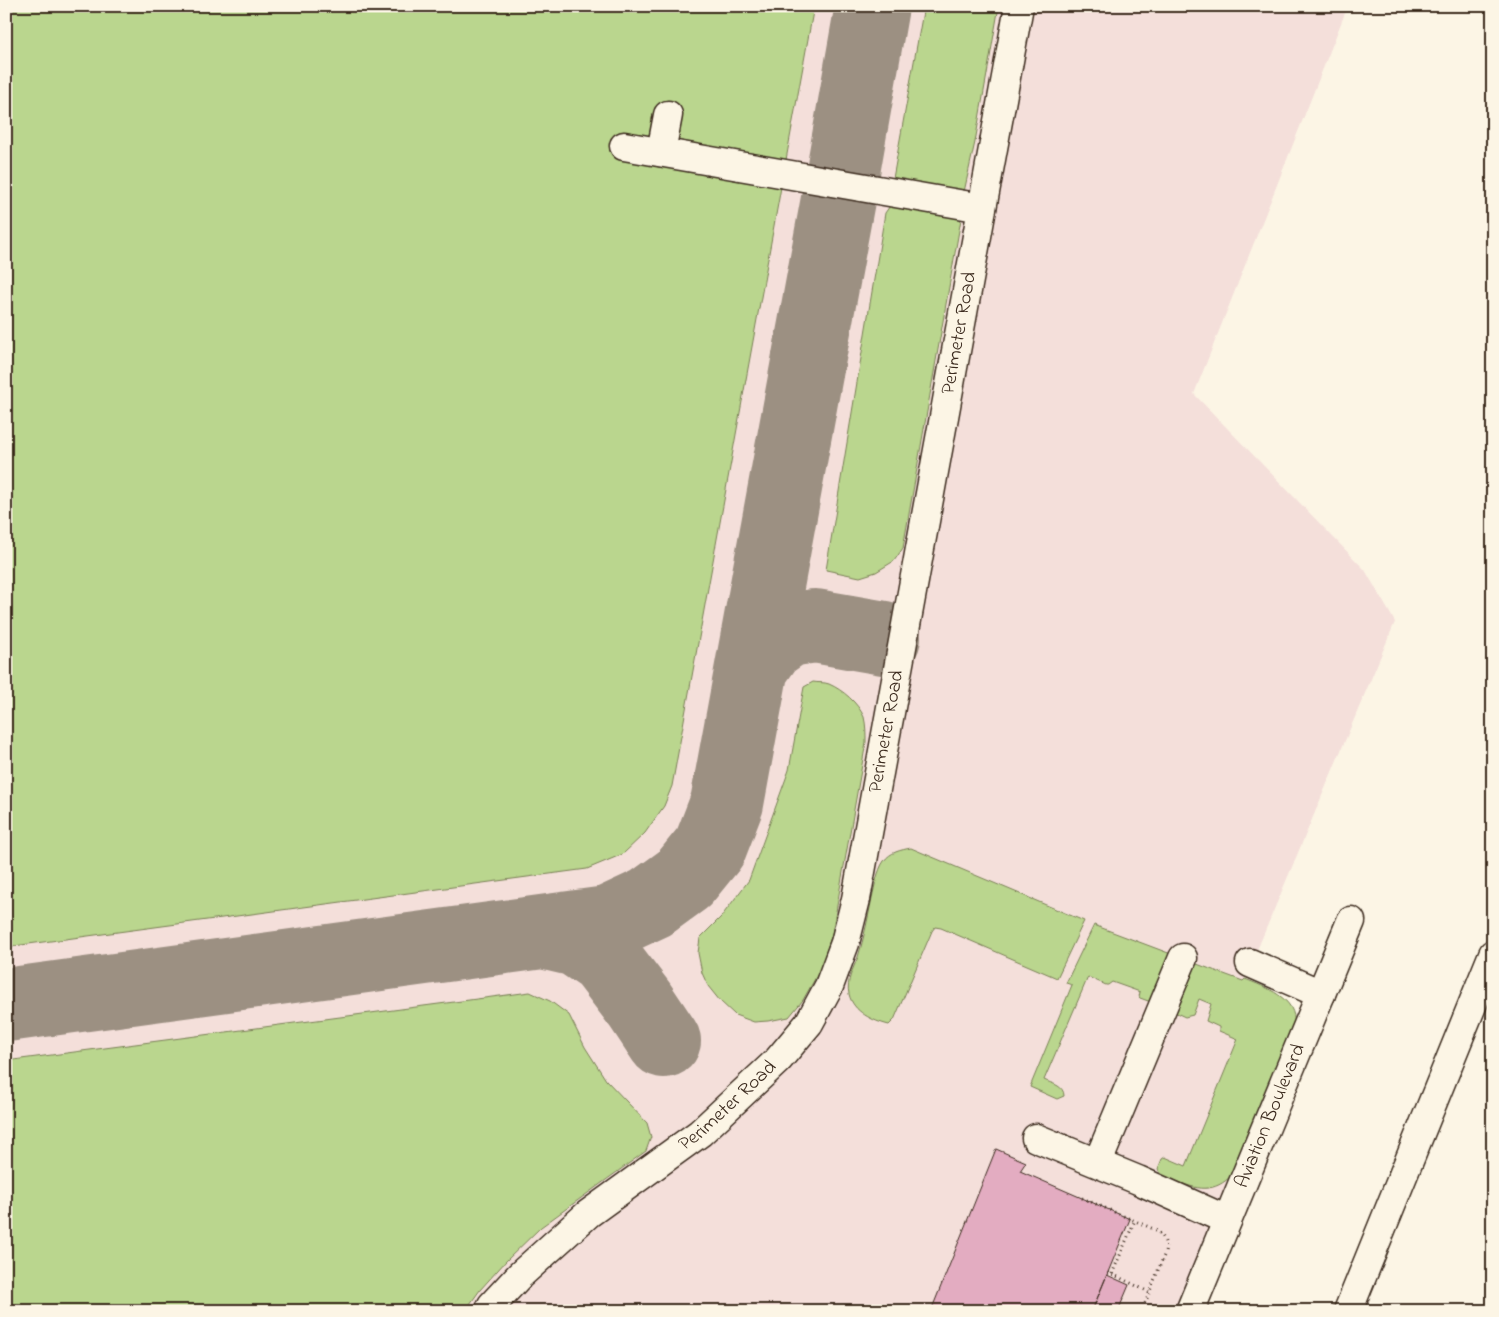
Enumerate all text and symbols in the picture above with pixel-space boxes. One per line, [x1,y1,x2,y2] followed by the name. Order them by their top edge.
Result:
[934,269,985,397] street label: Perimeter Road
[861,668,912,795] street label: Perimeter Road
[1228,1039,1313,1193] street label: Aviation Boulevard
[673,1054,783,1158] street label: Perimeter Road

